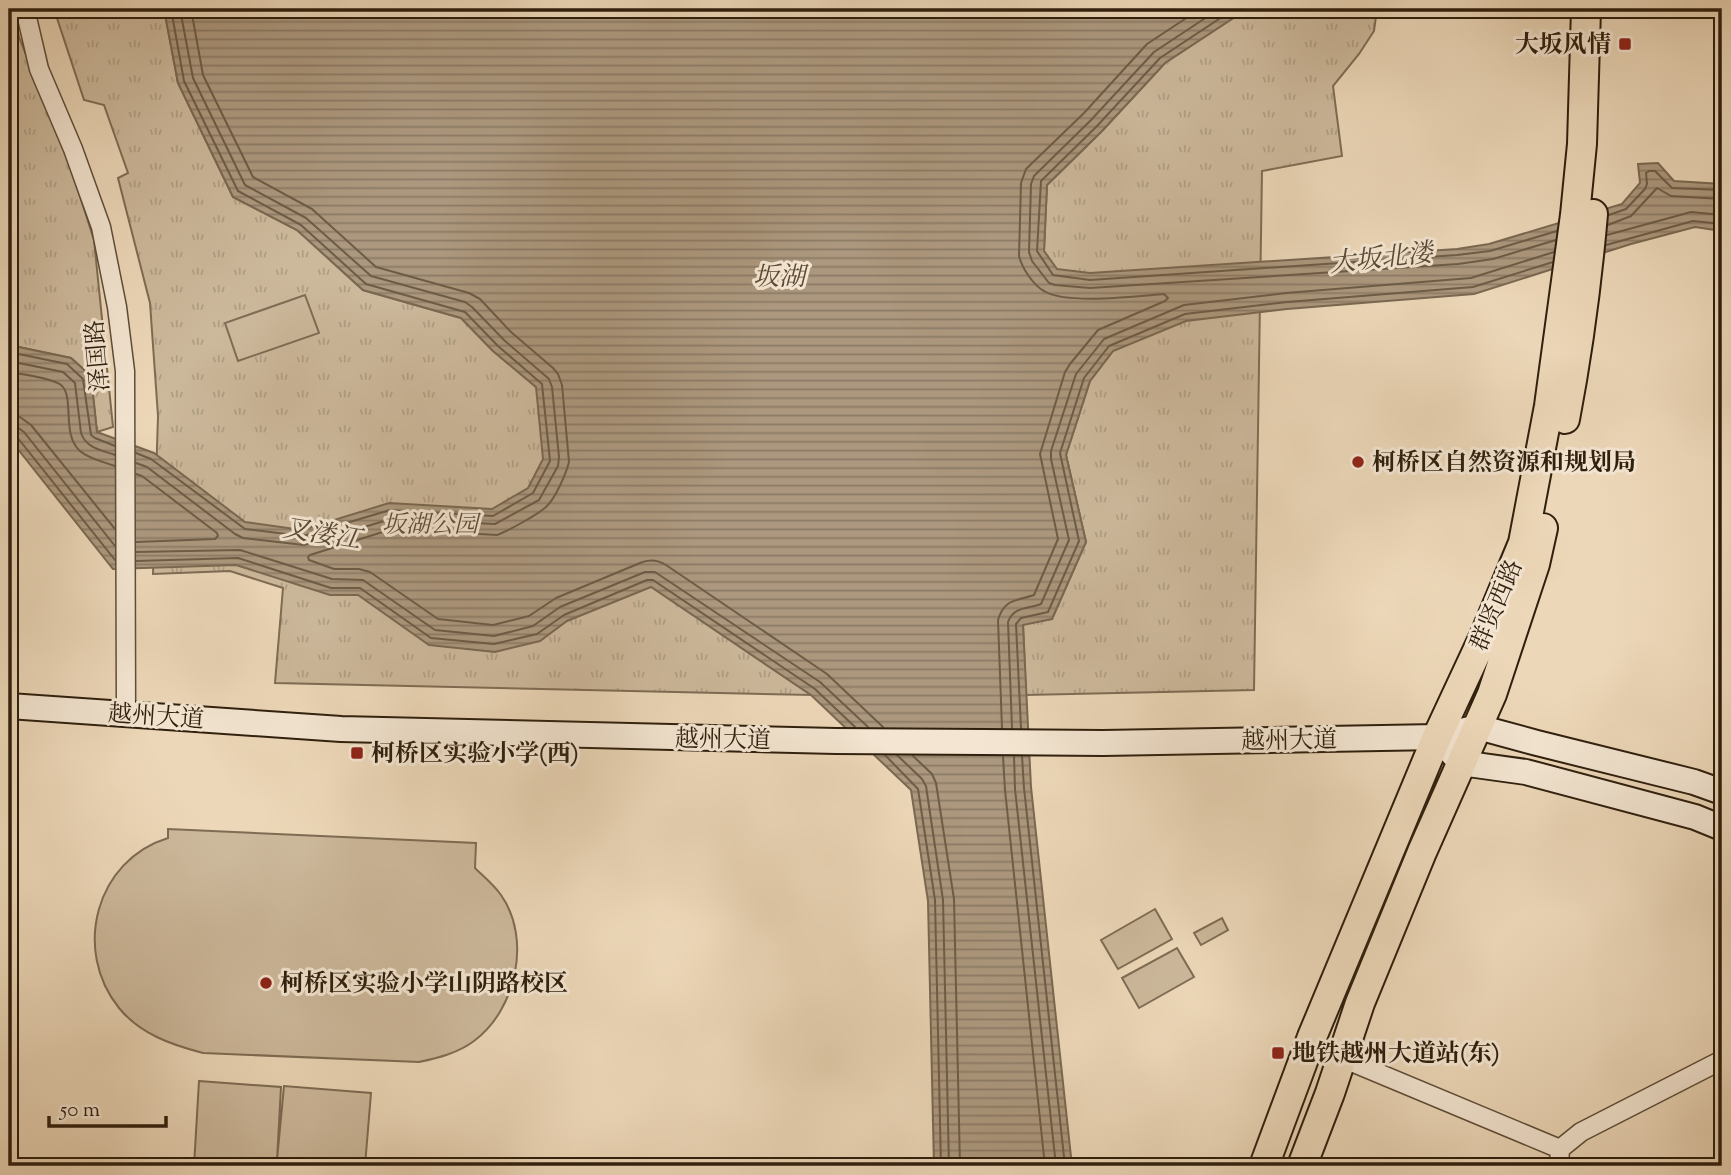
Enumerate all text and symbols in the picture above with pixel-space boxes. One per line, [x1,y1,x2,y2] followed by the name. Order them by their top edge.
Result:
[1515,29,1611,63] place label: 大坂风情
[1617,36,1633,52] marker: 大坂风情
[1328,235,1438,283] water label: 大坂北溇
[753,260,809,297] water label: 坂湖
[79,318,119,393] street label: 泽国路
[1372,447,1636,481] place label: 柯桥区自然资源和规划局
[1350,454,1366,470] marker: 柯桥区自然资源和规划局
[382,509,482,543] park label: 坂湖公园
[280,511,367,560] water label: 叉溇江
[1463,555,1532,657] street label: 群贤西路
[107,698,205,738] street label: 越州大道
[675,723,771,759] street label: 越州大道
[1241,724,1337,760] street label: 越州大道
[371,738,579,772] place label: 柯桥区实验小学(西)
[349,745,365,761] marker: 柯桥区实验小学(西)
[280,968,568,1002] place label: 柯桥区实验小学山阴路校区
[258,975,274,991] marker: 柯桥区实验小学山阴路校区
[1292,1038,1500,1072] place label: 地铁越州大道站(东)
[1270,1045,1286,1061] marker: 地铁越州大道站(东)
[49,1084,166,1128] scale bar
[59,1096,100,1126] text: 50 m

